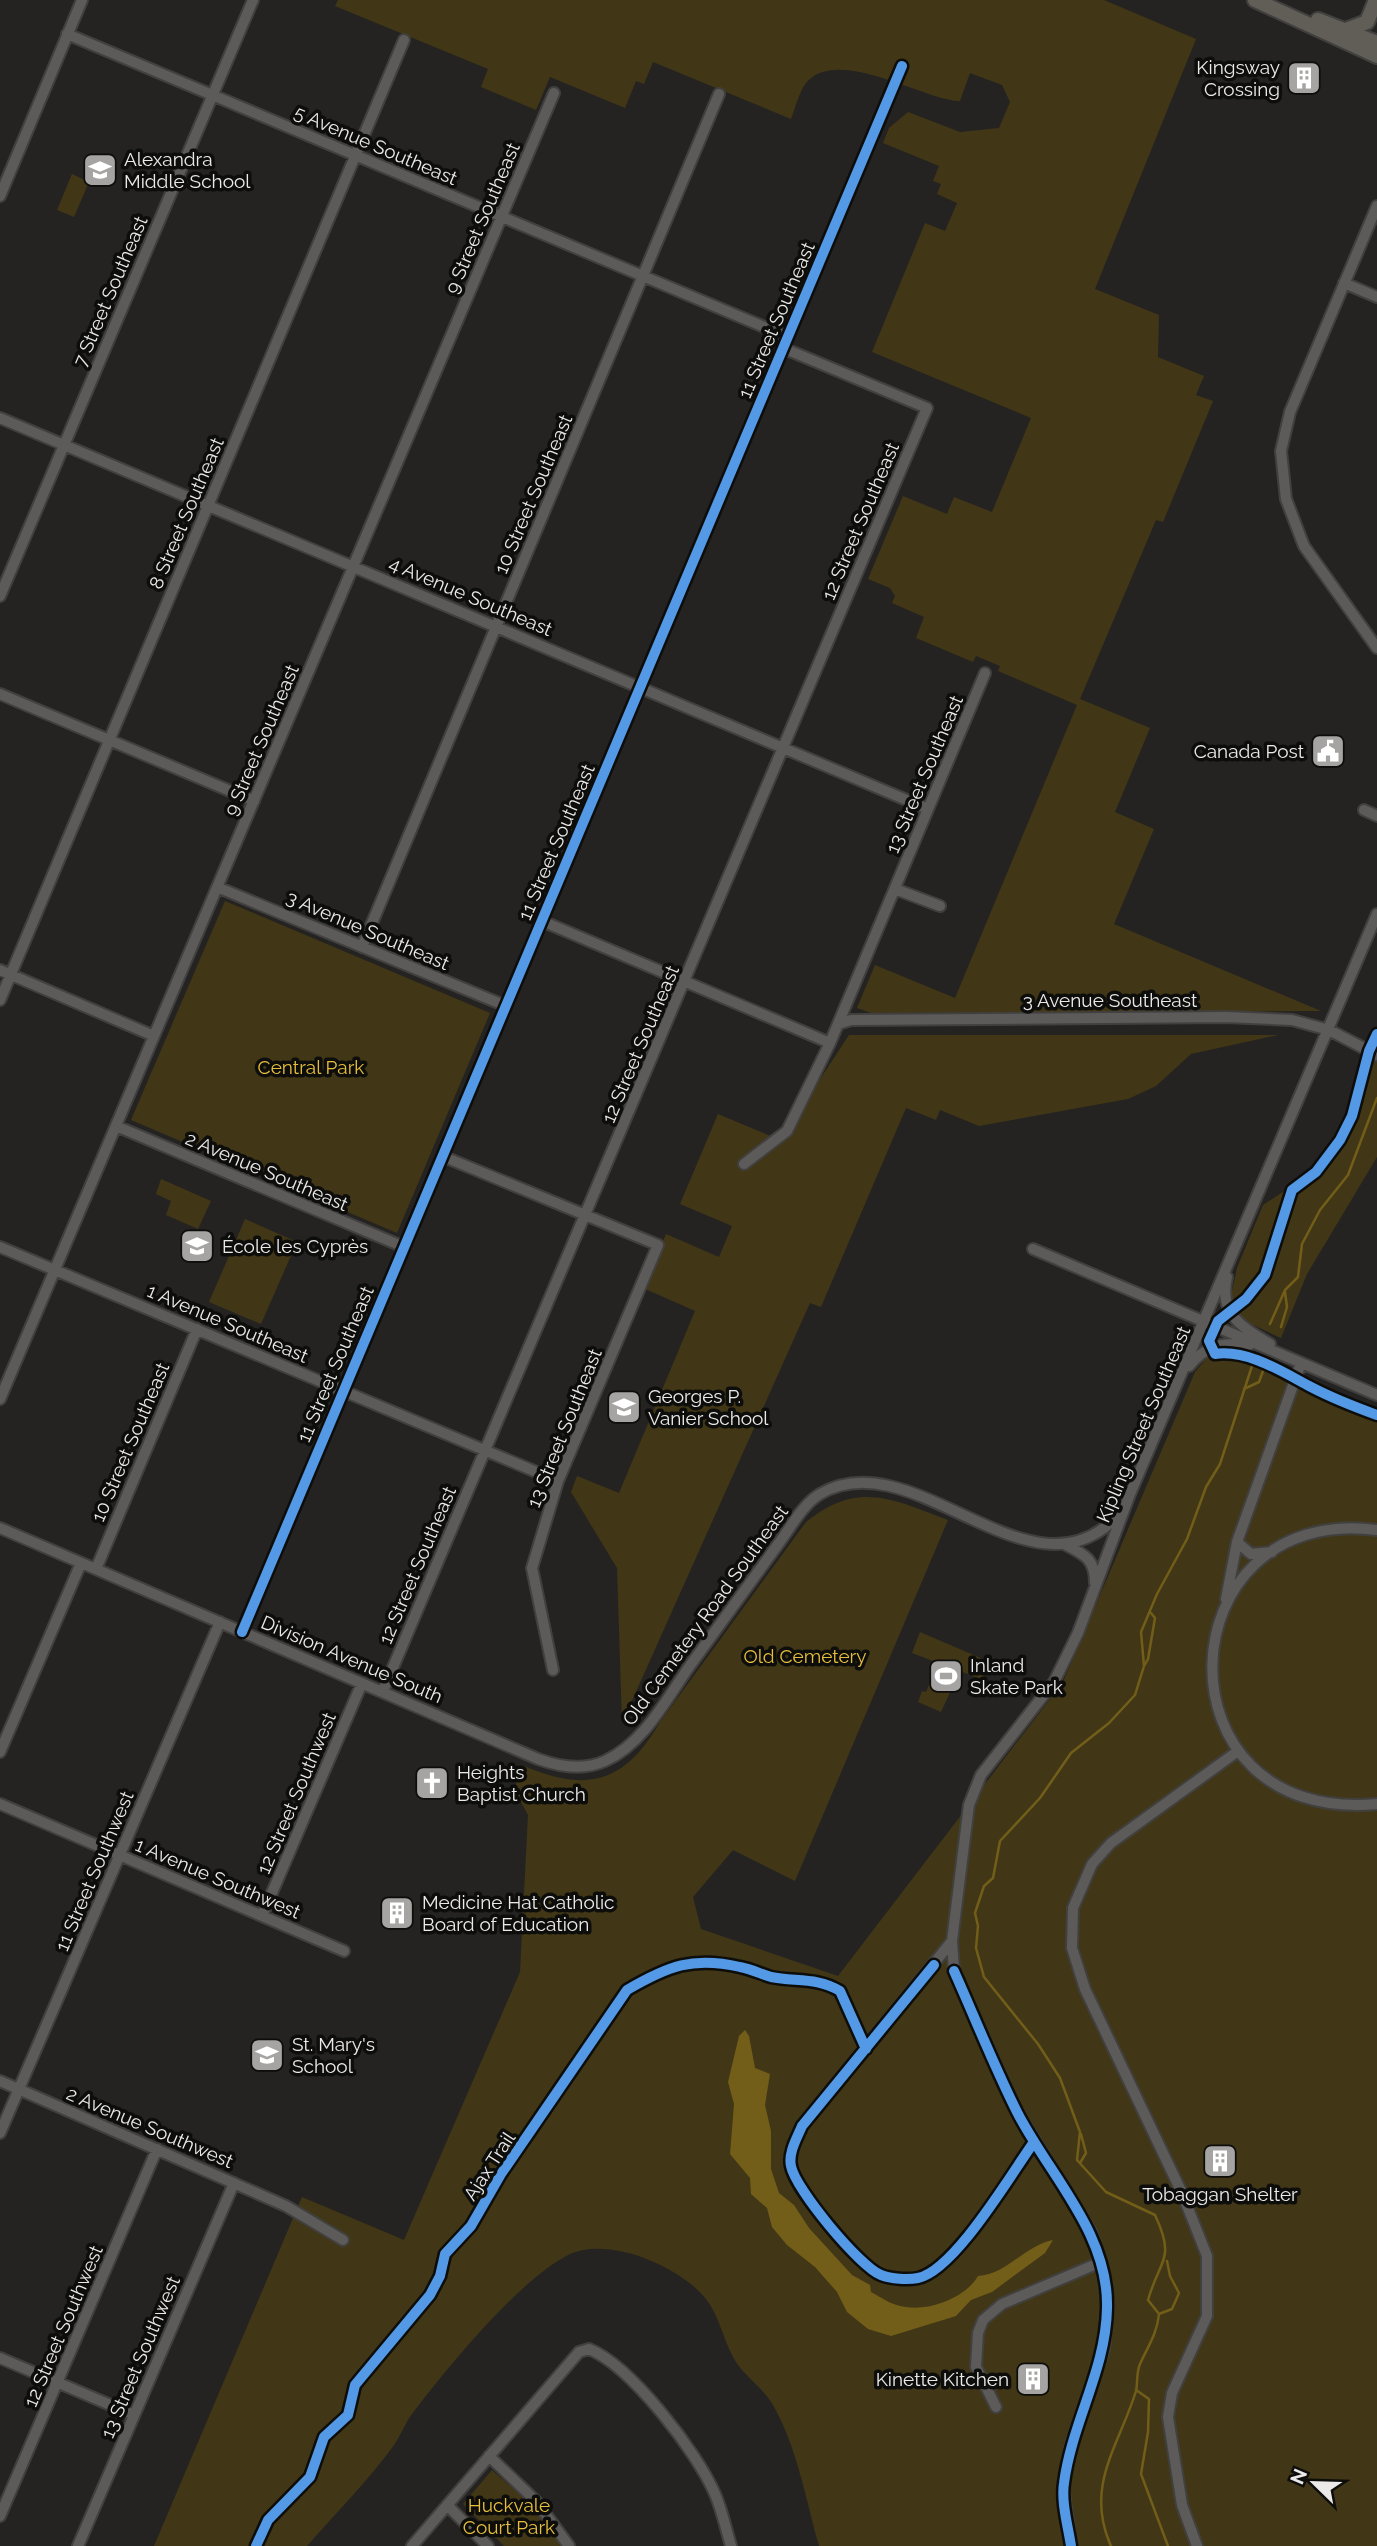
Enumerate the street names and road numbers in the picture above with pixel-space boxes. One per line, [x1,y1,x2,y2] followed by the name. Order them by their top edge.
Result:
[291,101,461,190] street label: 5 Avenue Southeast
[440,139,524,297] street label: 9 Street Southeast
[68,212,152,369] street label: 7 Street Southeast
[733,238,819,401] street label: 11 Street Southeast
[490,411,577,577] street label: 10 Street Southeast
[144,433,228,592] street label: 8 Street Southeast
[817,438,903,603] street label: 12 Street Southeast
[386,552,556,641] street label: 4 Avenue Southeast
[219,661,303,819] street label: 9 Street Southeast
[881,691,967,856] street label: 13 Street Southeast
[513,760,599,923] street label: 11 Street Southeast
[283,886,453,974] street label: 3 Avenue Southeast
[597,961,683,1126] street label: 12 Street Southeast
[1023,989,1198,1011] street label: 3 Avenue Southeast
[182,1127,352,1215] street label: 2 Avenue Southeast
[144,1279,312,1367] street label: 1 Avenue Southeast
[292,1282,378,1445] street label: 11 Street Southeast
[1092,1322,1195,1526] street label: Kipling Street Southeast
[522,1345,606,1511] street label: 13 Street Southeast
[87,1359,174,1525] street label: 10 Street Southeast
[374,1482,460,1647] street label: 12 Street Southeast
[618,1500,793,1729] street label: Old Cemetery Road Southeast
[258,1611,446,1707] street label: Division Avenue South
[252,1708,340,1877] street label: 12 Street Southwest
[50,1787,138,1954] street label: 11 Street Southwest
[132,1833,304,1923] street label: 1 Avenue Southwest
[63,2082,237,2172] street label: 2 Avenue Southwest
[459,2127,520,2205] street label: Ajax Trail
[19,2241,107,2410] street label: 12 Street Southwest
[96,2272,184,2441] street label: 13 Street Southwest

